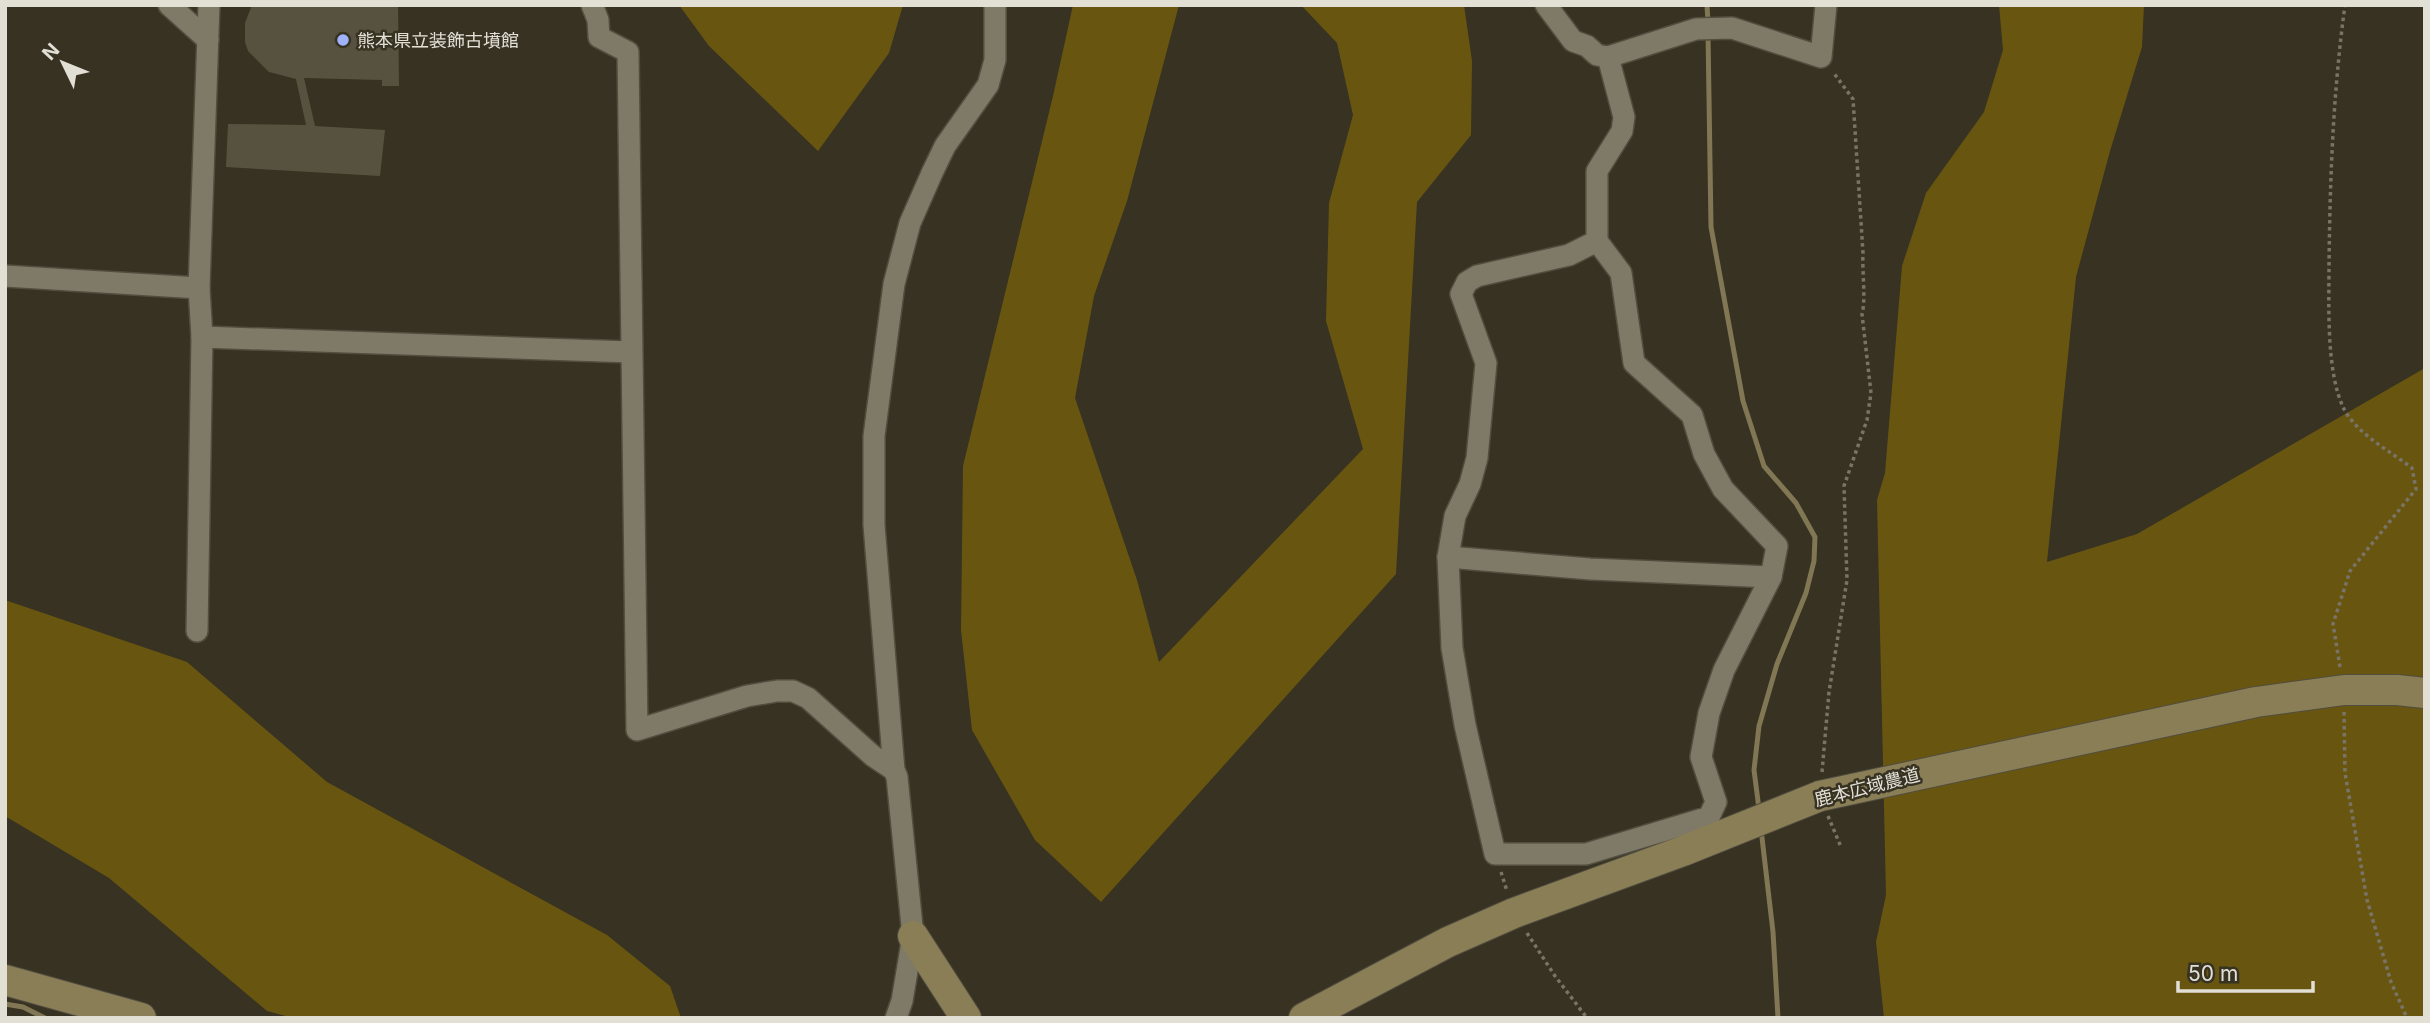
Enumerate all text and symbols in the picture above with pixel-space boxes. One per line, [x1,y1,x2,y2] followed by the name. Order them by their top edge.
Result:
[28,28,98,98] north arrow
[357,30,519,51] place label: 熊本県立装飾古墳館
[335,32,351,48] marker: 熊本県立装飾古墳館
[38,39,64,65] text: N
[1812,764,1922,810] street label: 鹿本広域農道
[2178,950,2313,994] scale bar
[2188,961,2238,986] text: 50 m

